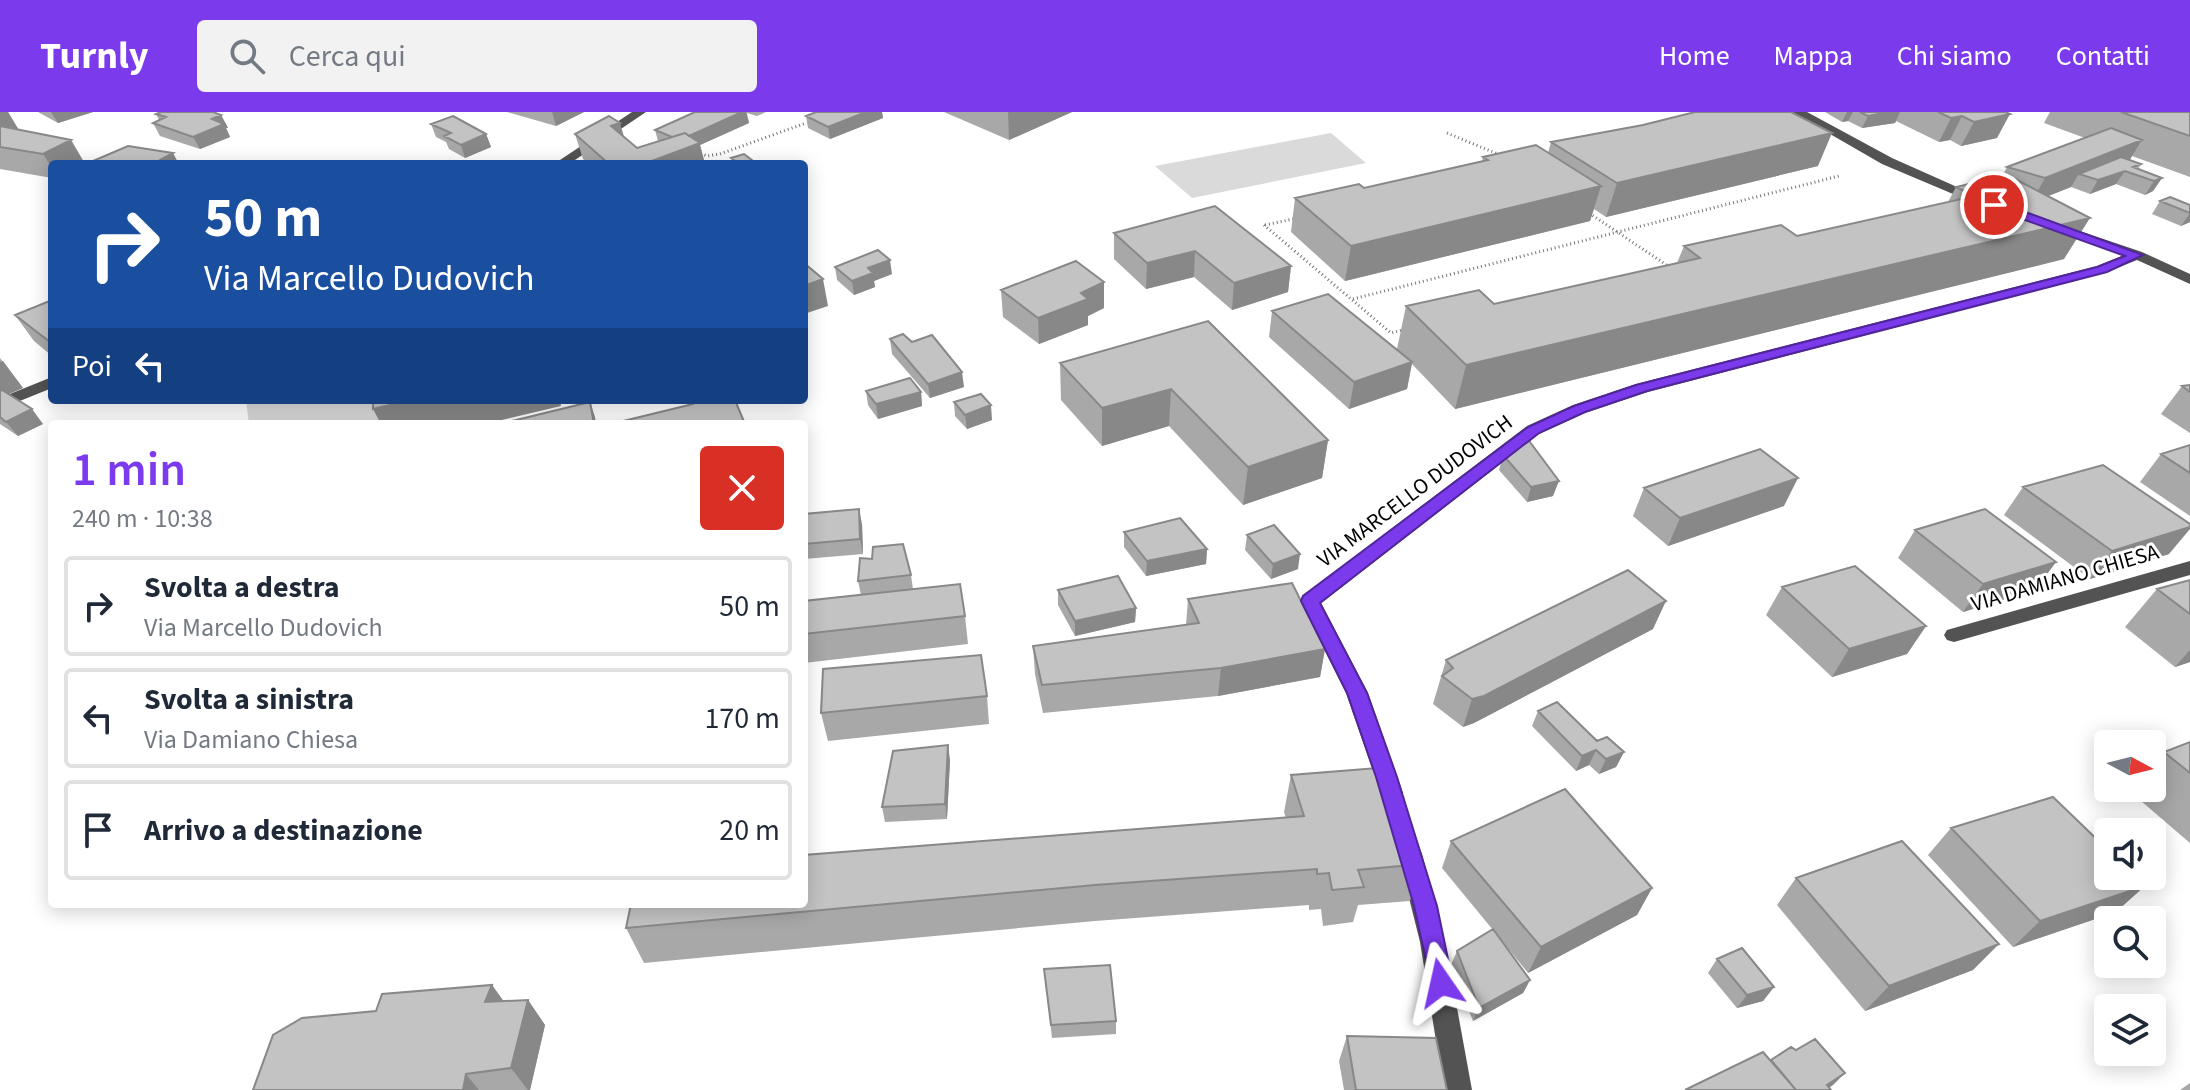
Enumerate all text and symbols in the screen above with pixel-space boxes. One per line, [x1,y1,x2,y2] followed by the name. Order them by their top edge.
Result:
[197,20,757,92] search box
[40,29,149,83] text: Turnly
[225,34,269,78] icon: search
[289,35,406,78] text: Cerca qui
[1659,36,1730,76] text: Home
[1774,36,1853,76] text: Mappa
[1897,36,2012,76] text: Chi siamo
[2056,36,2150,76] text: Contatti
[1960,171,2028,239] pin
[204,179,322,258] text: 50 m
[1972,183,2016,227] icon: arrive
[72,192,176,296] icon: right
[204,253,535,304] text: Via Marcello Dudovich
[128,344,172,388] icon: left
[72,345,112,388] text: Poi
[1311,407,1519,575] street label: VIA MARCELLO DUDOVICH
[72,436,186,504] text: 1 min
[700,446,784,530] button: close
[72,500,213,537] text: 240 m · 10:38
[1968,536,2163,620] street label: VIA DAMIANO CHIESA
[144,566,340,609] text: Svolta a destra
[76,584,120,628] icon: right
[719,585,780,628] text: 50 m
[144,609,383,646] text: Via Marcello Dudovich
[144,678,354,721] text: Svolta a sinistra
[76,696,120,740] icon: left
[704,697,780,740] text: 170 m
[144,721,358,758] text: Via Damiano Chiesa
[2094,730,2166,802] north arrow
[2094,730,2166,1066] map controls
[76,808,120,852] icon: arrive
[144,809,423,852] text: Arrivo a destinazione
[719,809,780,852] text: 20 m
[2094,818,2166,890] button: sound
[2094,906,2166,978] button: search
[1399,941,1483,1025] position arrow
[2094,994,2166,1066] button: layers

